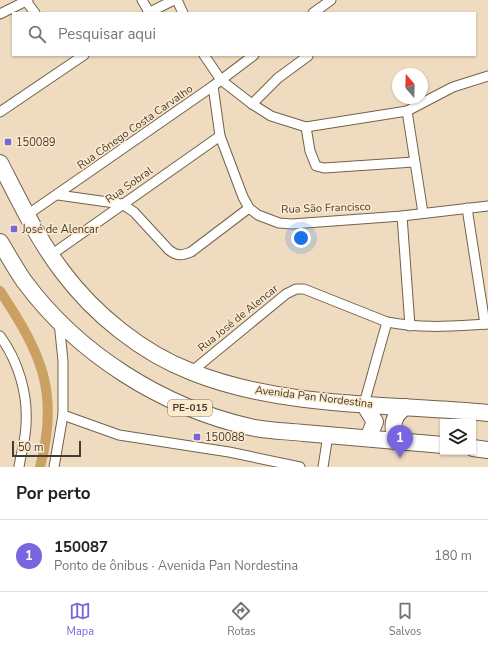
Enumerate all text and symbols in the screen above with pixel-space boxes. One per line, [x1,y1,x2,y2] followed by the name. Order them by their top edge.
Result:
[12,12,476,56] search box
[26,23,48,45] icon: search
[58,24,156,44] text: Pesquisar aqui
[392,68,428,104] north arrow
[74,81,196,173] street label: Rua Cônego Costa Carvalho
[16,135,56,150] place label: 150089
[3,137,13,147] marker: 150089
[102,163,156,207] street label: Rua Sobral
[281,199,371,217] street label: Rua São Francisco
[21,222,99,237] place label: José de Alencar
[9,224,19,234] marker: José de Alencar
[291,228,311,248] your location
[195,281,281,355] street label: Rua José de Alencar
[254,382,374,412] street label: Avenida Pan Nordestina
[168,400,212,416] road number: PE-015
[440,419,476,455] map controls
[440,419,476,455] button: layers
[387,425,413,458] pin: 1
[205,430,245,445] place label: 150088
[192,432,202,442] marker: 150088
[12,439,81,458] scale bar
[18,440,43,455] text: 50 m
[16,482,91,505] text: Por perto
[54,537,108,557] text: 150087
[25,547,33,565] text: 1
[434,547,472,565] text: 180 m
[54,557,298,575] text: Ponto de ônibus · Avenida Pan Nordestina
[67,600,94,639] tab: Mapa
[227,600,256,639] tab: Rotas
[389,600,421,639] tab: Salvos

